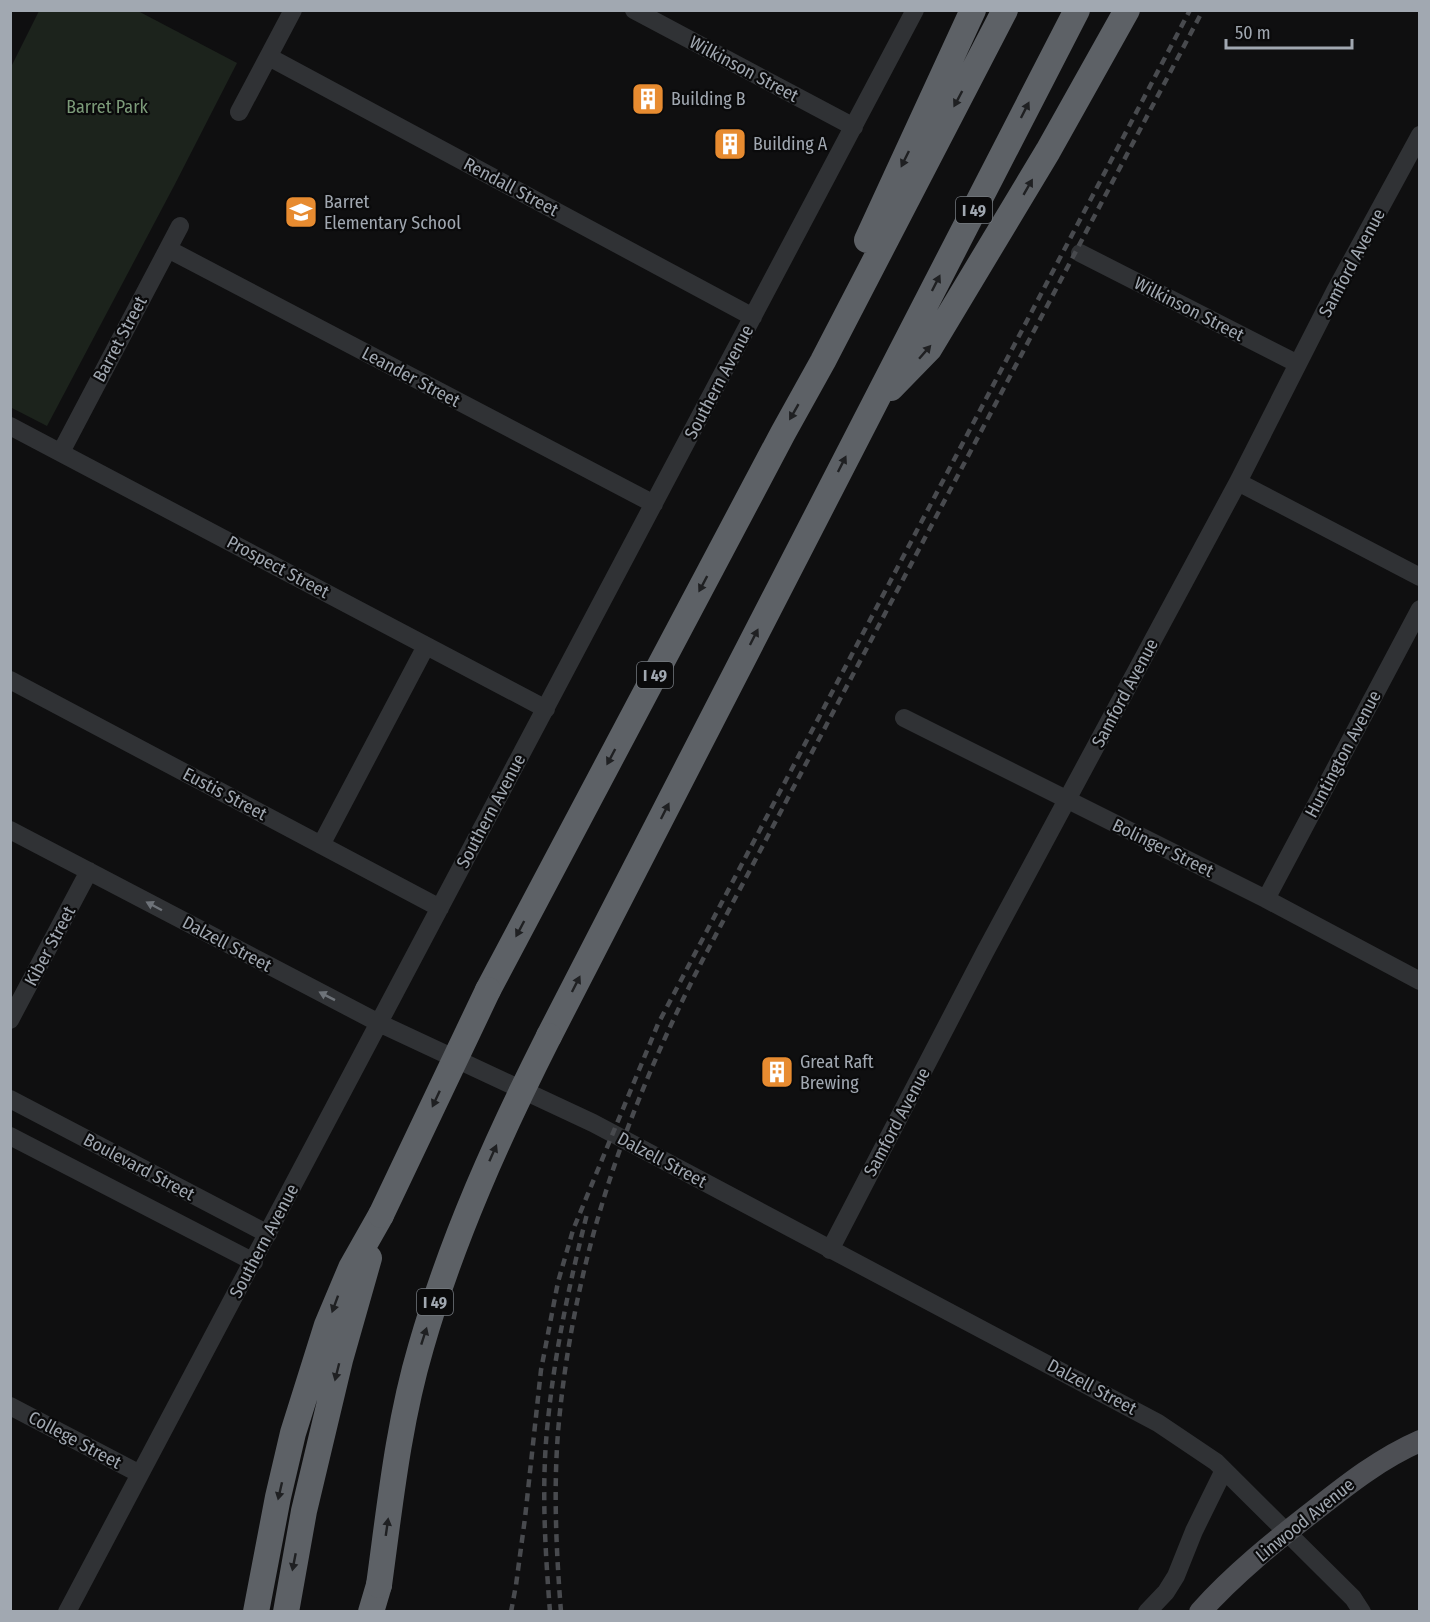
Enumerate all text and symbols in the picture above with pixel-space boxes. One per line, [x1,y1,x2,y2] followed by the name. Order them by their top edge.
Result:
[1226,12,1352,50] scale bar
[1235,22,1271,44] text: 50 m
[686,31,802,107] street label: Wilkinson Street
[630,81,666,117] building icon: Building B
[671,88,746,110] place label: Building B
[953,91,963,108] one-way arrow
[66,96,148,118] park label: Barret Park
[1020,102,1030,119] one-way arrow
[712,126,748,162] building icon: Building A
[753,133,828,155] place label: Building A
[901,151,910,168] one-way arrow
[460,153,562,221] street label: Rendall Street
[1022,179,1033,195] one-way arrow
[324,191,461,234] place label: Barret Elementary School
[283,194,319,230] school or university icon: Barret Elementary School
[956,197,992,223] road number: I 49
[1314,205,1390,321] street label: Samford Avenue
[1130,272,1248,346] street label: Wilkinson Street
[931,275,940,292] one-way arrow
[88,292,152,386] street label: Barret Street
[680,321,758,443] street label: Southern Avenue
[358,342,464,412] street label: Leander Street
[918,344,931,360] one-way arrow
[789,404,799,421] one-way arrow
[838,455,847,472] one-way arrow
[223,531,333,603] street label: Prospect Street
[698,576,708,593] one-way arrow
[749,629,758,646] one-way arrow
[1087,635,1163,751] street label: Samford Avenue
[637,662,673,688] road number: I 49
[1300,686,1386,821] street label: Huntington Avenue
[607,748,616,765] one-way arrow
[452,750,530,872] street label: Southern Avenue
[179,763,271,825] street label: Eustis Street
[659,802,669,820] one-way arrow
[1109,814,1217,882] street label: Bolinger Street
[145,901,162,911] one-way arrow
[20,902,80,990] street label: Kiber Street
[179,911,275,977] street label: Dalzell Street
[515,921,525,938] one-way arrow
[571,976,580,993] one-way arrow
[318,992,335,1001] one-way arrow
[800,1051,874,1094] place label: Great Raft Brewing
[759,1054,795,1090] building icon: Great Raft Brewing
[859,1064,935,1180] street label: Samford Avenue
[432,1091,441,1108] one-way arrow
[614,1127,710,1193] street label: Dalzell Street
[80,1128,198,1206] street label: Boulevard Street
[488,1145,497,1162] one-way arrow
[225,1180,303,1302] street label: Southern Avenue
[417,1289,453,1315] road number: I 49
[330,1295,339,1313] one-way arrow
[420,1327,429,1345] one-way arrow
[1044,1354,1140,1420] street label: Dalzell Street
[332,1363,342,1381] one-way arrow
[25,1406,125,1474] street label: College Street
[1251,1473,1359,1567] street label: Linwood Avenue
[274,1481,284,1500] one-way arrow
[382,1517,391,1536] one-way arrow
[289,1553,298,1572] one-way arrow

